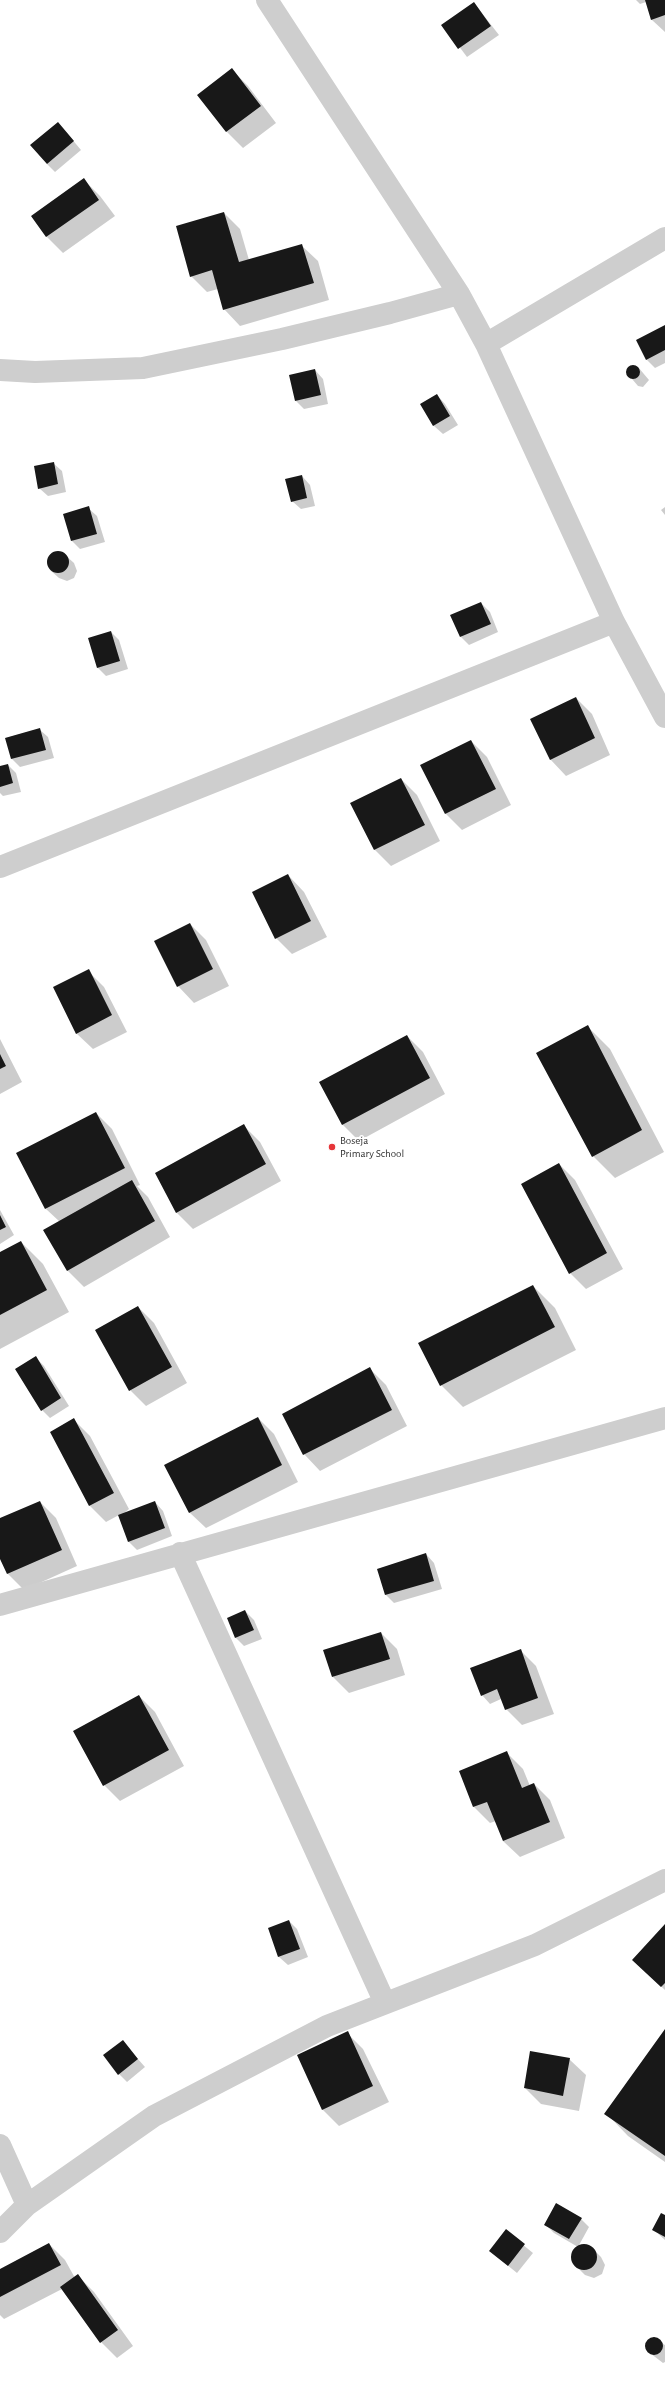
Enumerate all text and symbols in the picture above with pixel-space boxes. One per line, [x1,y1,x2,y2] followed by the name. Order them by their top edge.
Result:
[340,1134,404,1160] place label: Boseja Primary School
[327,1142,337,1152] marker: Boseja Primary School

